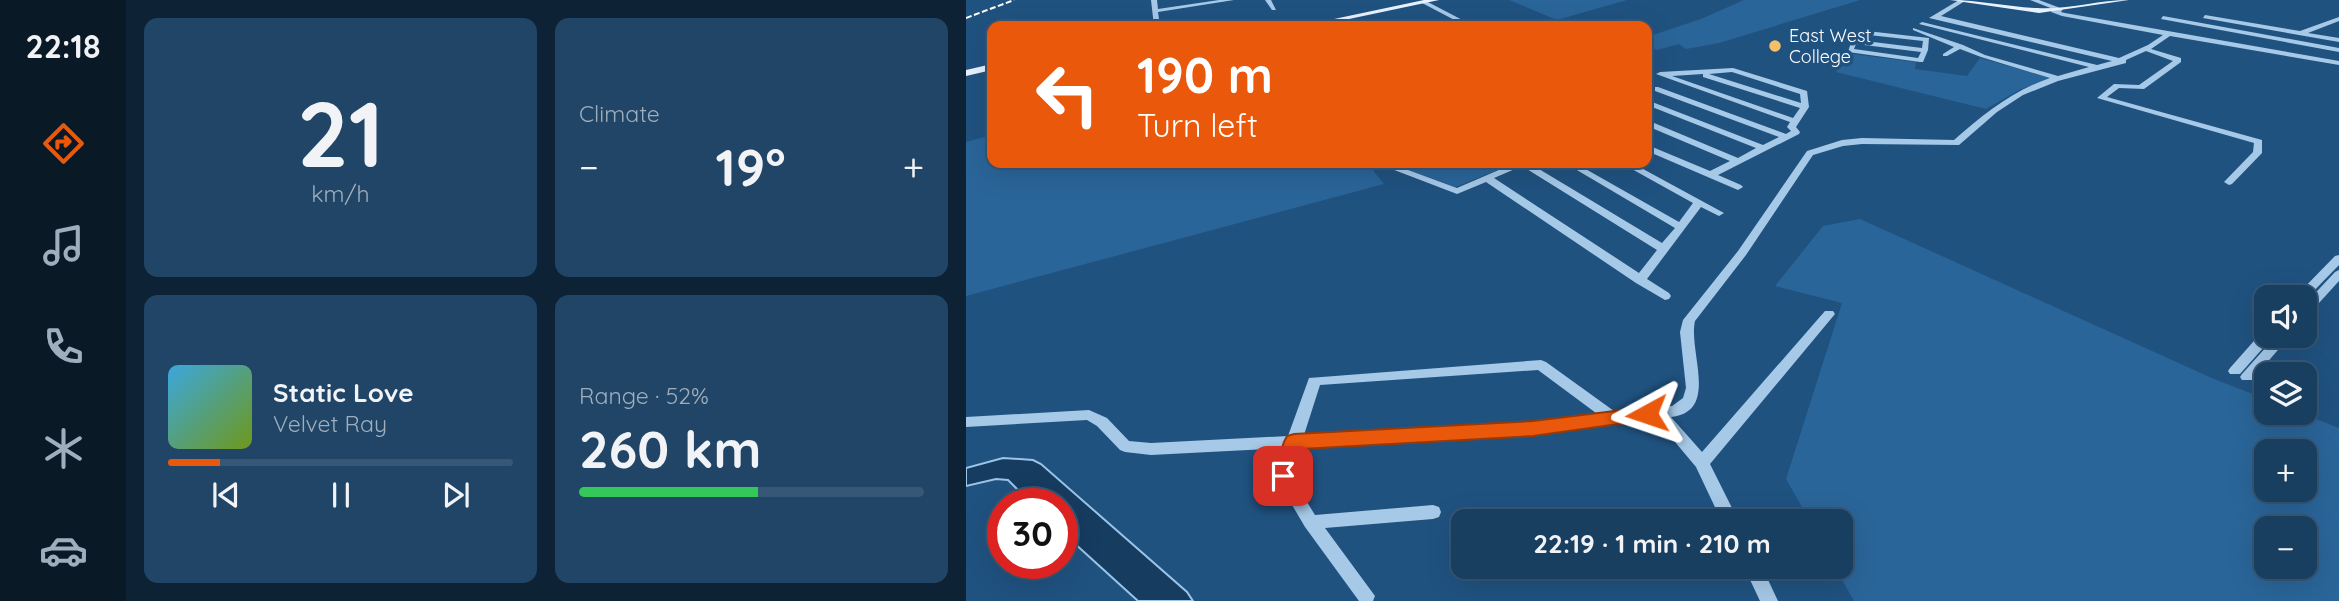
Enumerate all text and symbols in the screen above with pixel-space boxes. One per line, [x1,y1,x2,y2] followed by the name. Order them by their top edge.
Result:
[1789,24,1871,68] place label: East West College
[25,26,101,66] text: 22:18
[1767,38,1783,54] marker: East West College
[1137,44,1273,105] text: 190 m
[1022,49,1113,140] icon: left
[297,76,384,190] text: 21
[579,99,660,128] text: Climate
[1137,105,1258,145] text: Turn left
[39,119,88,168] icon: directions
[716,134,786,199] text: 19°
[579,143,599,191] text: −
[903,143,924,191] text: +
[311,179,370,208] text: km/h
[39,221,88,270] icon: music
[2254,285,2317,579] map controls
[2254,285,2317,348] button: sound
[39,322,88,371] icon: phone
[2254,362,2317,425] button: layers
[273,376,414,409] text: Static Love
[1610,377,1684,451] position arrow
[579,381,709,410] text: Range · 52%
[273,409,387,438] text: Velvet Ray
[579,416,761,481] text: 260 km
[39,424,88,473] icon: climate
[2254,439,2317,502] button: +
[1253,446,1313,506] pin
[1264,457,1302,495] icon: arrive
[207,476,245,514] icon: previous
[322,476,360,514] icon: pause
[437,476,475,514] icon: next
[987,488,1078,579] speed limit sign: 30
[2254,516,2317,579] button: −
[39,526,88,575] icon: car
[1533,527,1771,560] text: 22:19 · 1 min · 210 m

